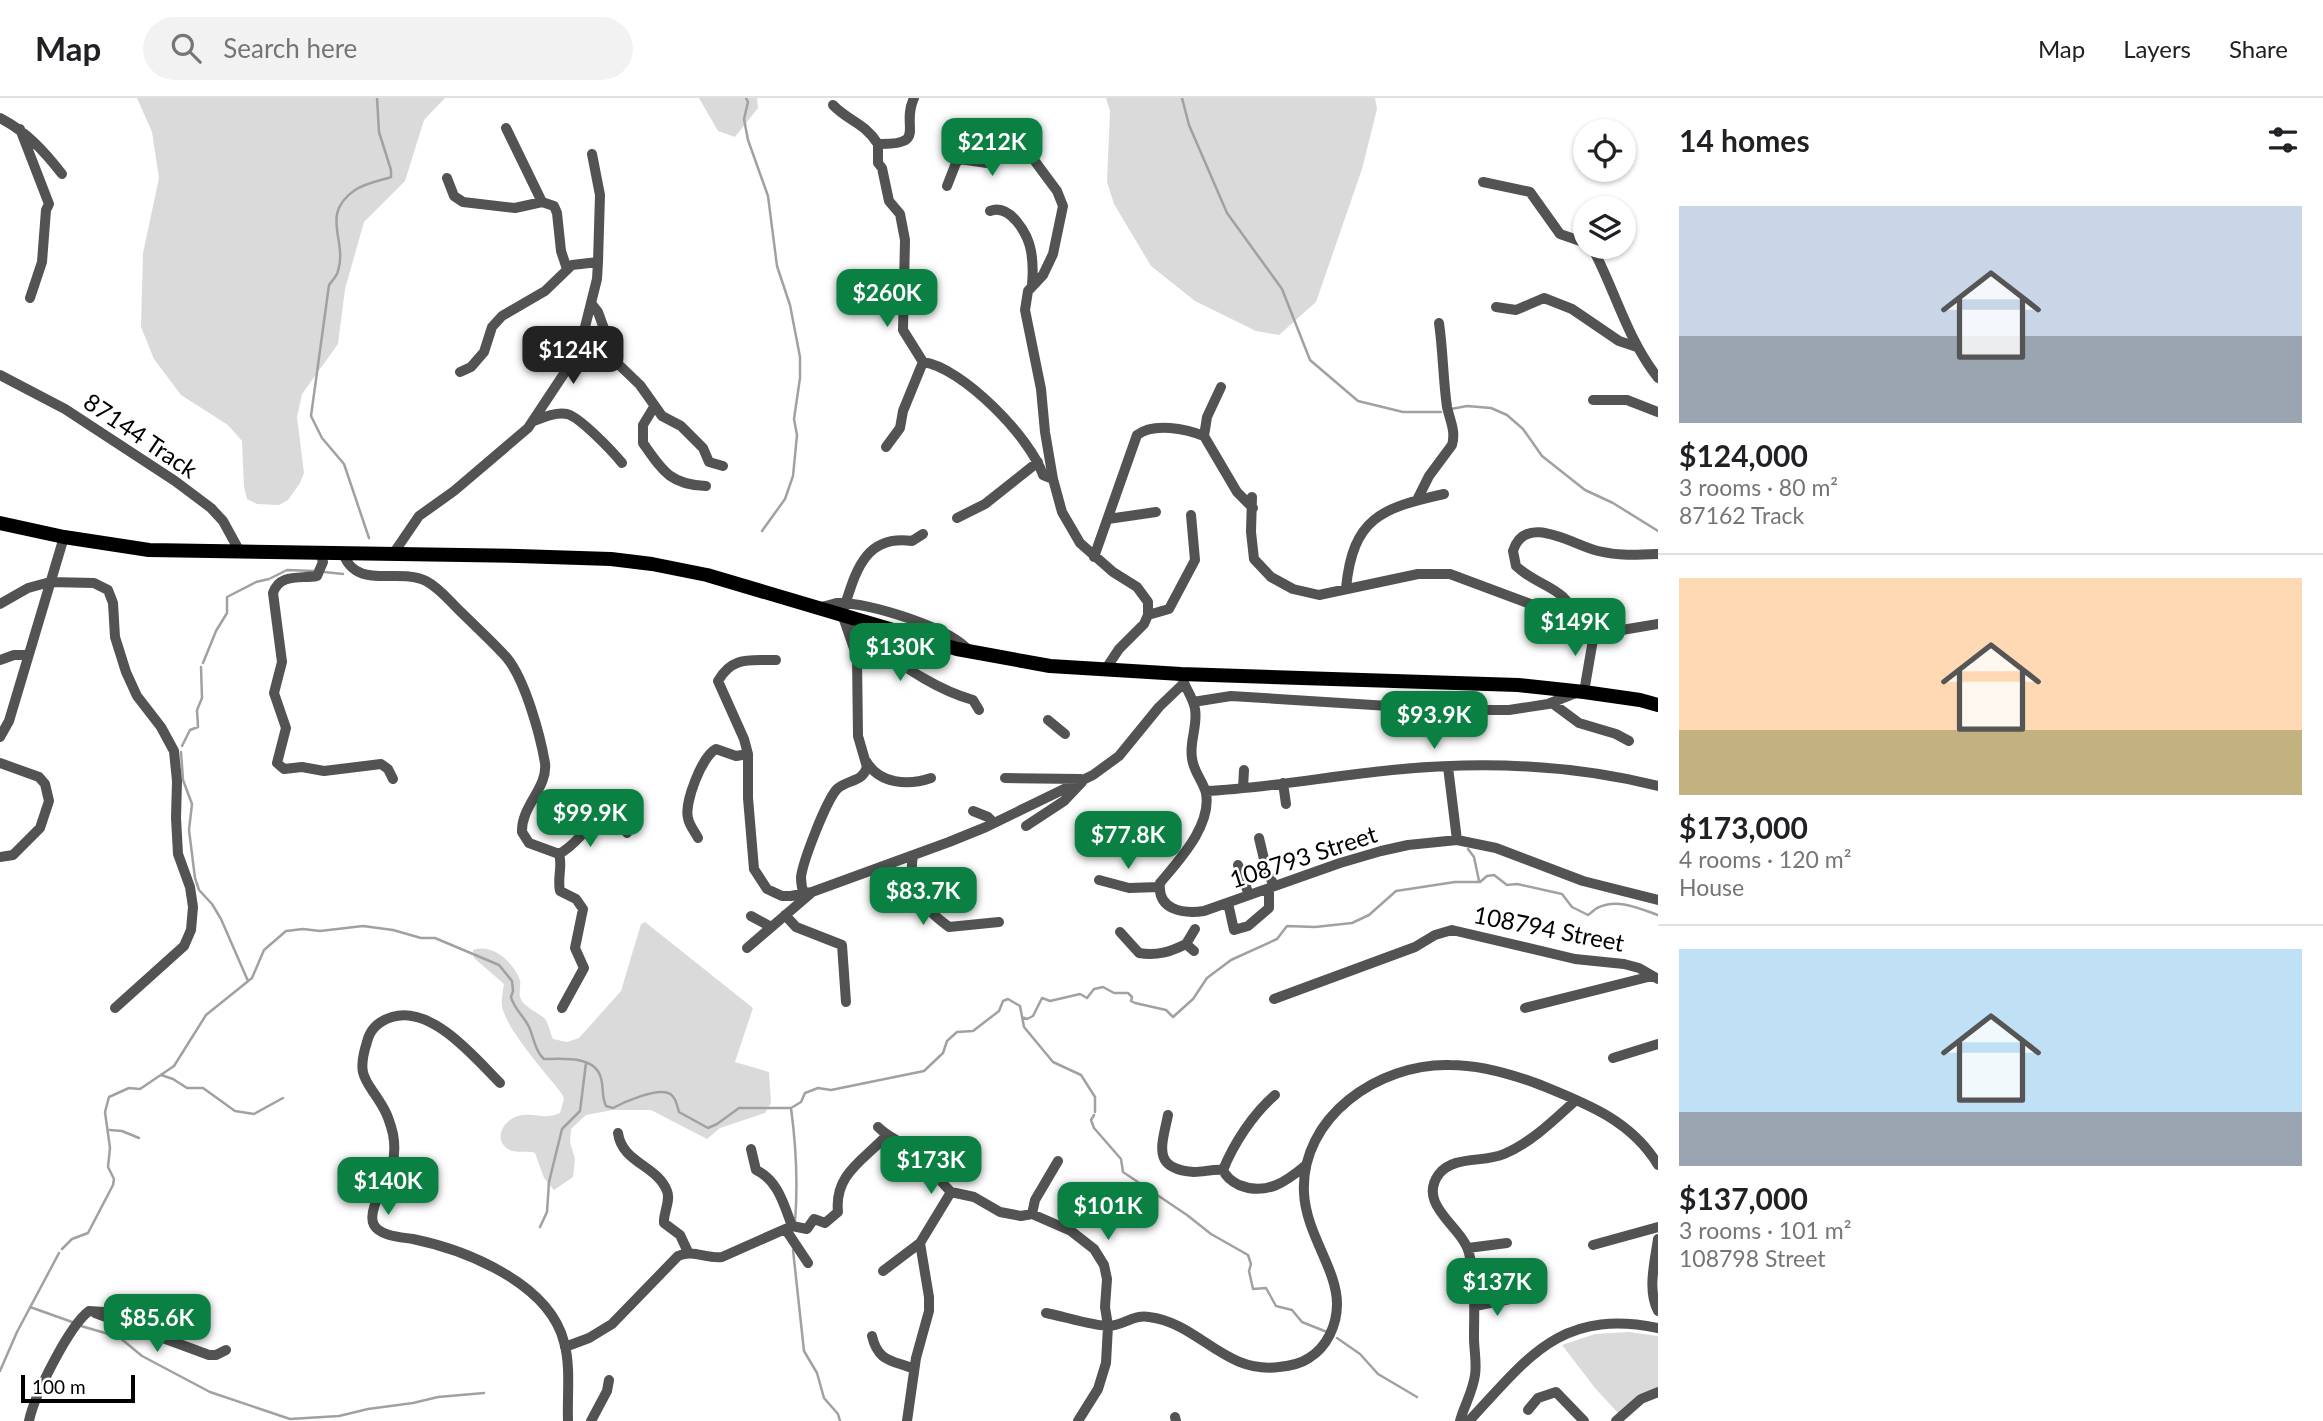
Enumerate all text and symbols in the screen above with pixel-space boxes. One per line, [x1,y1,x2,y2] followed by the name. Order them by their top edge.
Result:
[143,17,633,80] search box
[35,28,101,68] text: Map
[167,29,205,67] icon: search
[223,32,357,64] text: Search here
[2038,34,2085,63] text: Map
[2123,34,2191,63] text: Layers
[2229,34,2288,63] text: Share
[943,118,1041,178] pin: $212K
[1573,119,1636,259] map controls
[1573,119,1636,182] button: locate
[2264,121,2302,159] icon: filters
[1679,122,1810,158] text: 14 homes
[957,127,1027,155] text: $212K
[1573,196,1636,259] button: layers
[1928,252,2054,378] icon: home
[838,270,936,329] pin: $260K
[852,278,922,306] text: $260K
[524,327,622,386] pin: $124K
[538,335,608,363] text: $124K
[79,386,204,484] street label: 87144 Track
[1679,437,1808,473] text: $124,000
[1679,473,1838,501] text: 3 rooms · 80 m²
[1679,501,1804,529] text: 87162 Track
[1526,598,1624,658] pin: $149K
[1540,607,1610,635] text: $149K
[851,624,949,683] pin: $130K
[1928,624,2054,750] icon: home
[865,632,935,660] text: $130K
[1377,692,1491,751] pin: $93.9K
[1397,700,1471,728] text: $93.9K
[533,790,647,849] pin: $99.9K
[553,798,627,826] text: $99.9K
[1679,809,1808,845] text: $173,000
[1071,812,1185,871] pin: $77.8K
[1226,818,1381,893] street label: 108793 Street
[1091,820,1165,848] text: $77.8K
[1679,845,1851,873] text: 4 rooms · 120 m²
[866,868,980,927] pin: $83.7K
[1679,873,1744,901] text: House
[886,876,960,904] text: $83.7K
[1471,899,1627,957] street label: 108794 Street
[1928,995,2054,1121] icon: home
[882,1136,980,1196] pin: $173K
[896,1145,966,1173] text: $173K
[339,1158,437,1217] pin: $140K
[353,1166,423,1194] text: $140K
[1679,1180,1808,1216] text: $137,000
[1059,1182,1157,1242] pin: $101K
[1073,1191,1143,1219] text: $101K
[1679,1216,1851,1244] text: 3 rooms · 101 m²
[1679,1244,1826,1272] text: 108798 Street
[1448,1258,1546,1318] pin: $137K
[1462,1267,1532,1295] text: $137K
[100,1294,214,1354] pin: $85.6K
[120,1303,194,1331] text: $85.6K
[21,1372,135,1404] scale bar
[32,1375,86,1398] text: 100 m

